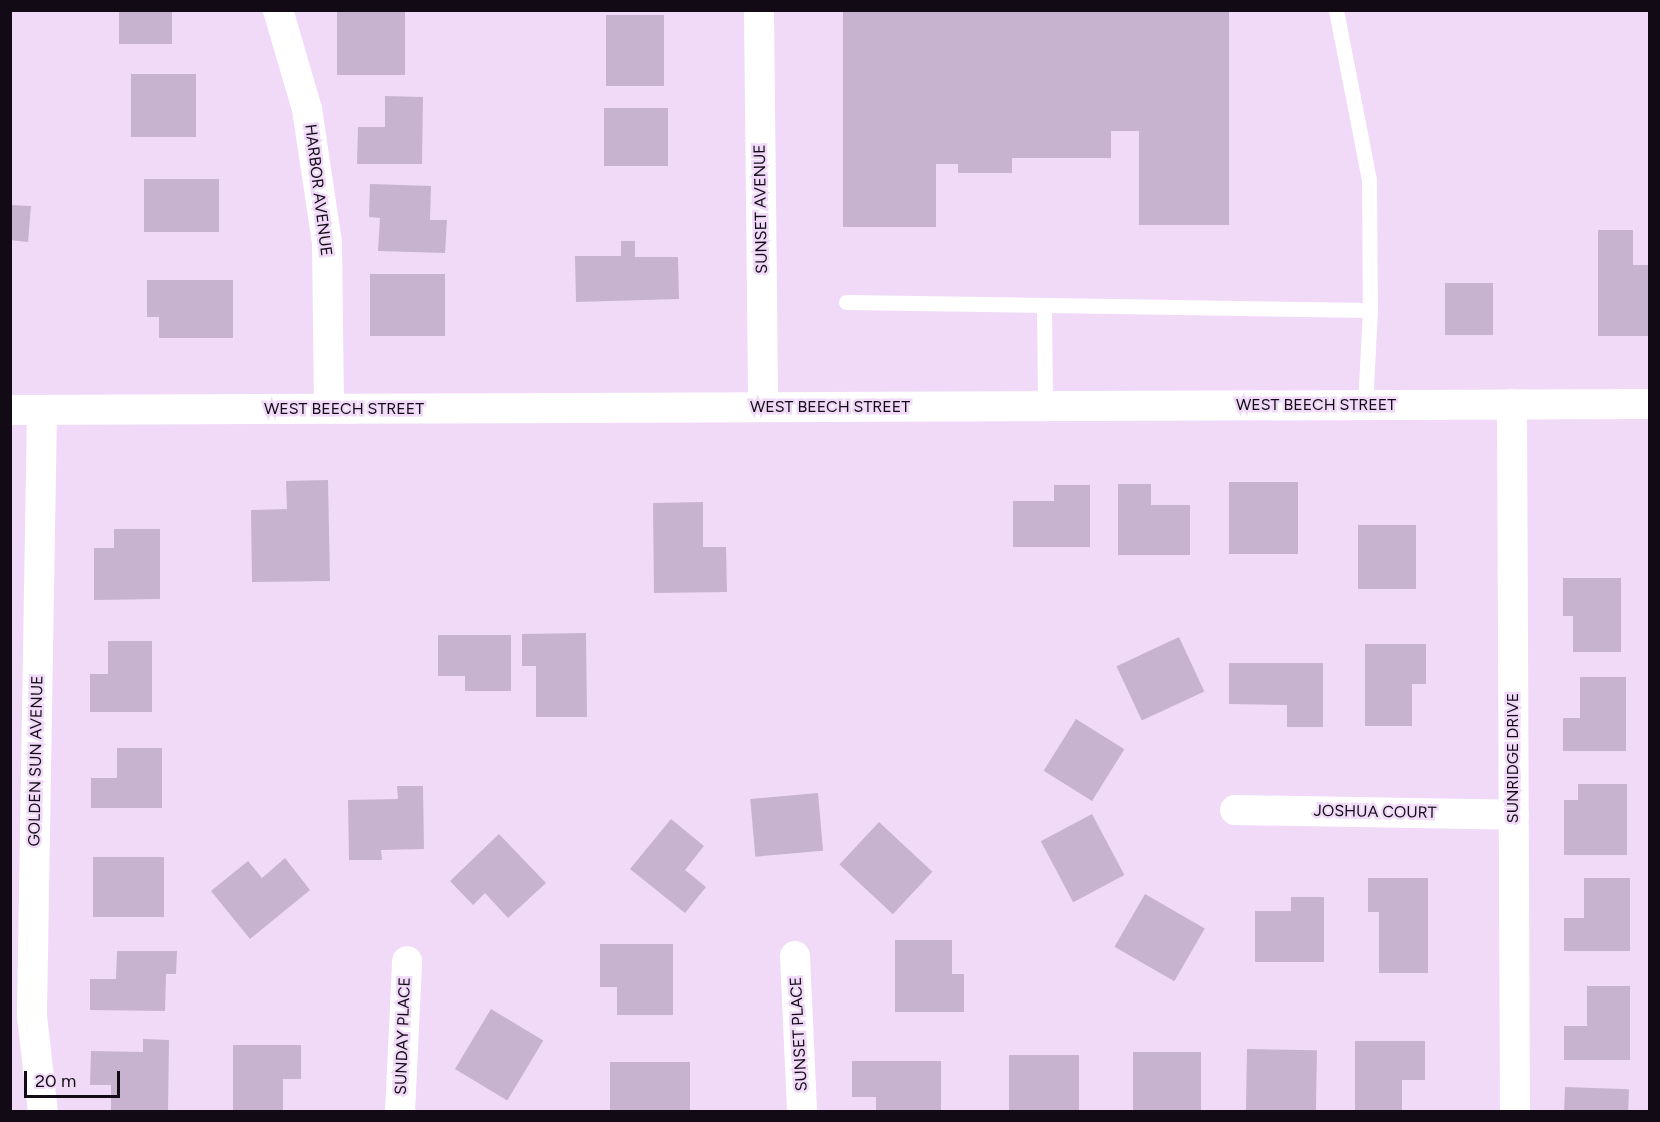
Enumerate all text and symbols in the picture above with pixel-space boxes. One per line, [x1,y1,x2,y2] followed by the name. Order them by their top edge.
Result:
[300,123,336,257] street label: HARBOR AVENUE
[750,144,772,274] street label: SUNSET AVENUE
[1236,395,1396,415] street label: WEST BEECH STREET
[750,397,910,417] street label: WEST BEECH STREET
[264,399,424,419] street label: WEST BEECH STREET
[25,675,47,847] street label: GOLDEN SUN AVENUE
[1503,693,1523,823] street label: SUNRIDGE DRIVE
[1314,801,1436,823] street label: JOSHUA COURT
[786,976,812,1092] street label: SUNSET PLACE
[391,977,415,1095] street label: SUNDAY PLACE
[27,1059,123,1097] scale bar
[35,1070,76,1092] text: 20 m

